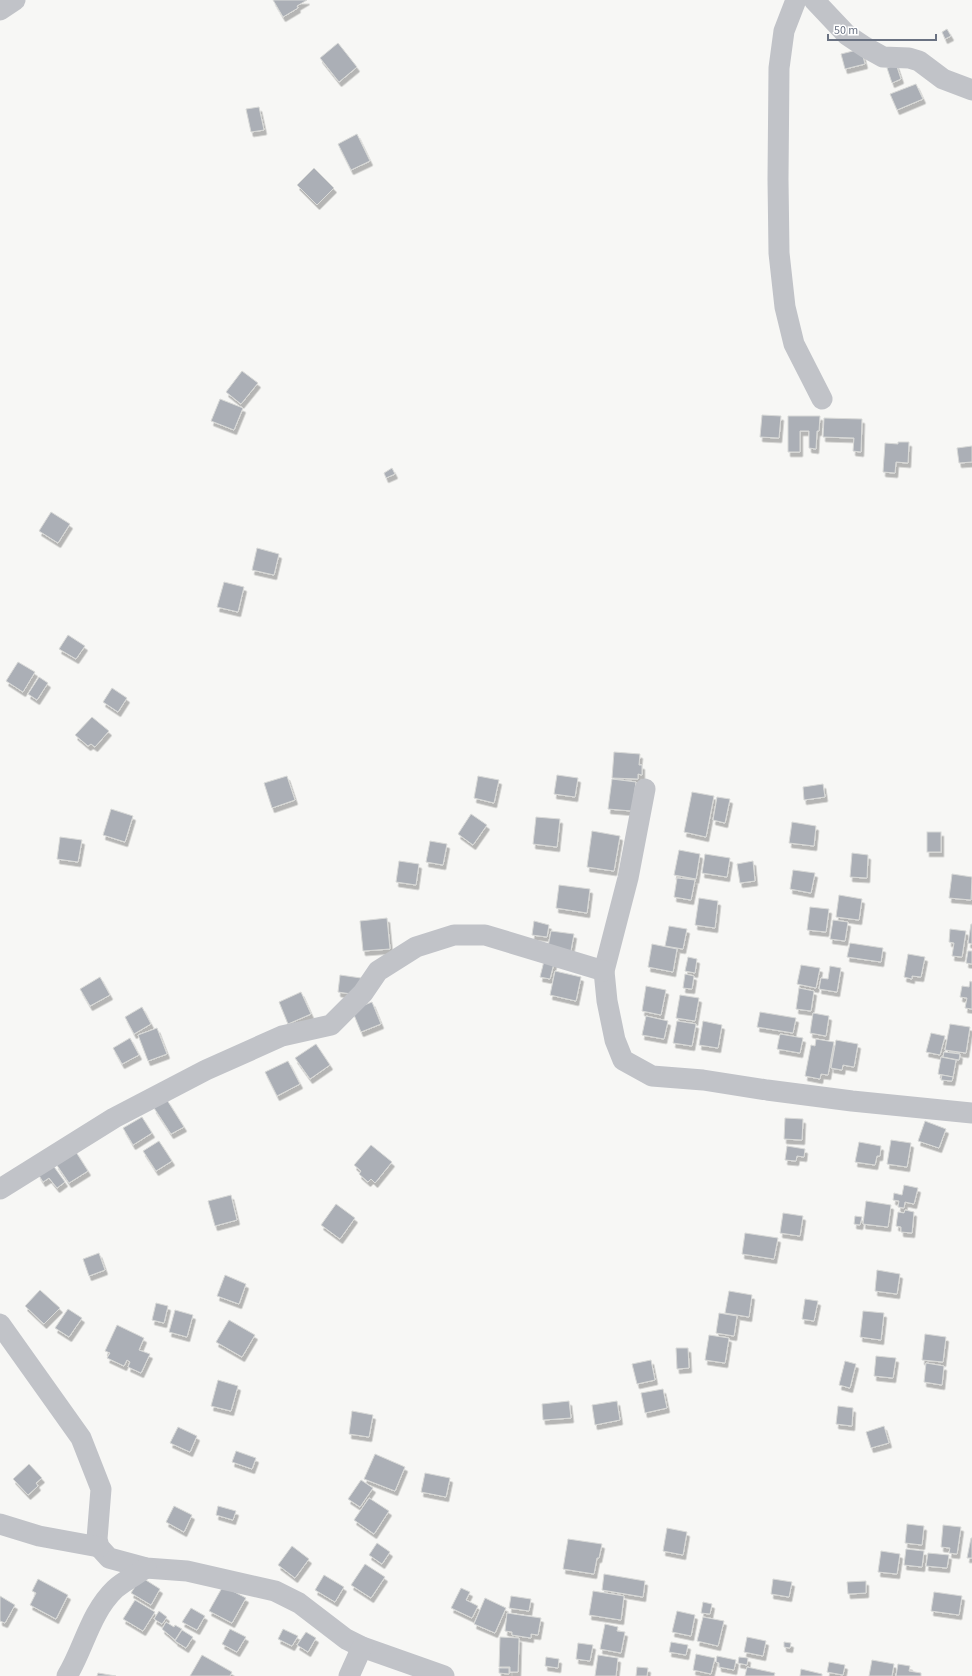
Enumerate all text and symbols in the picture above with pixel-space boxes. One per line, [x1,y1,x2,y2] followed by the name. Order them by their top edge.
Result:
[828,16,936,42] scale bar
[834,22,858,39] text: 50 m

